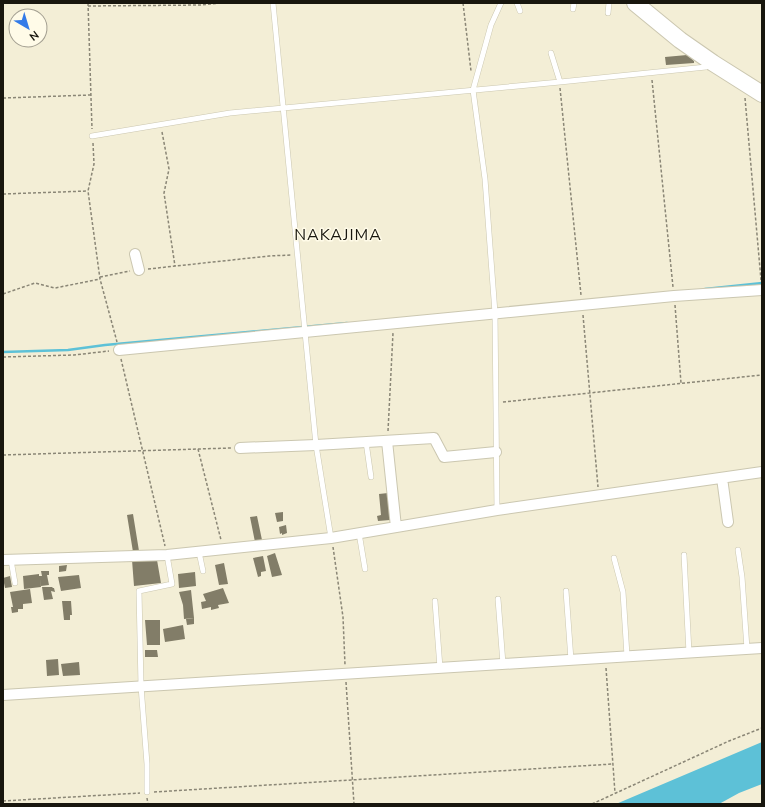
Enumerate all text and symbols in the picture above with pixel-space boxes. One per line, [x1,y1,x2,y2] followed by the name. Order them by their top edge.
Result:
[8,8,48,48] north arrow
[26,27,42,44] text: N
[294,224,382,246] district label: NAKAJIMA

